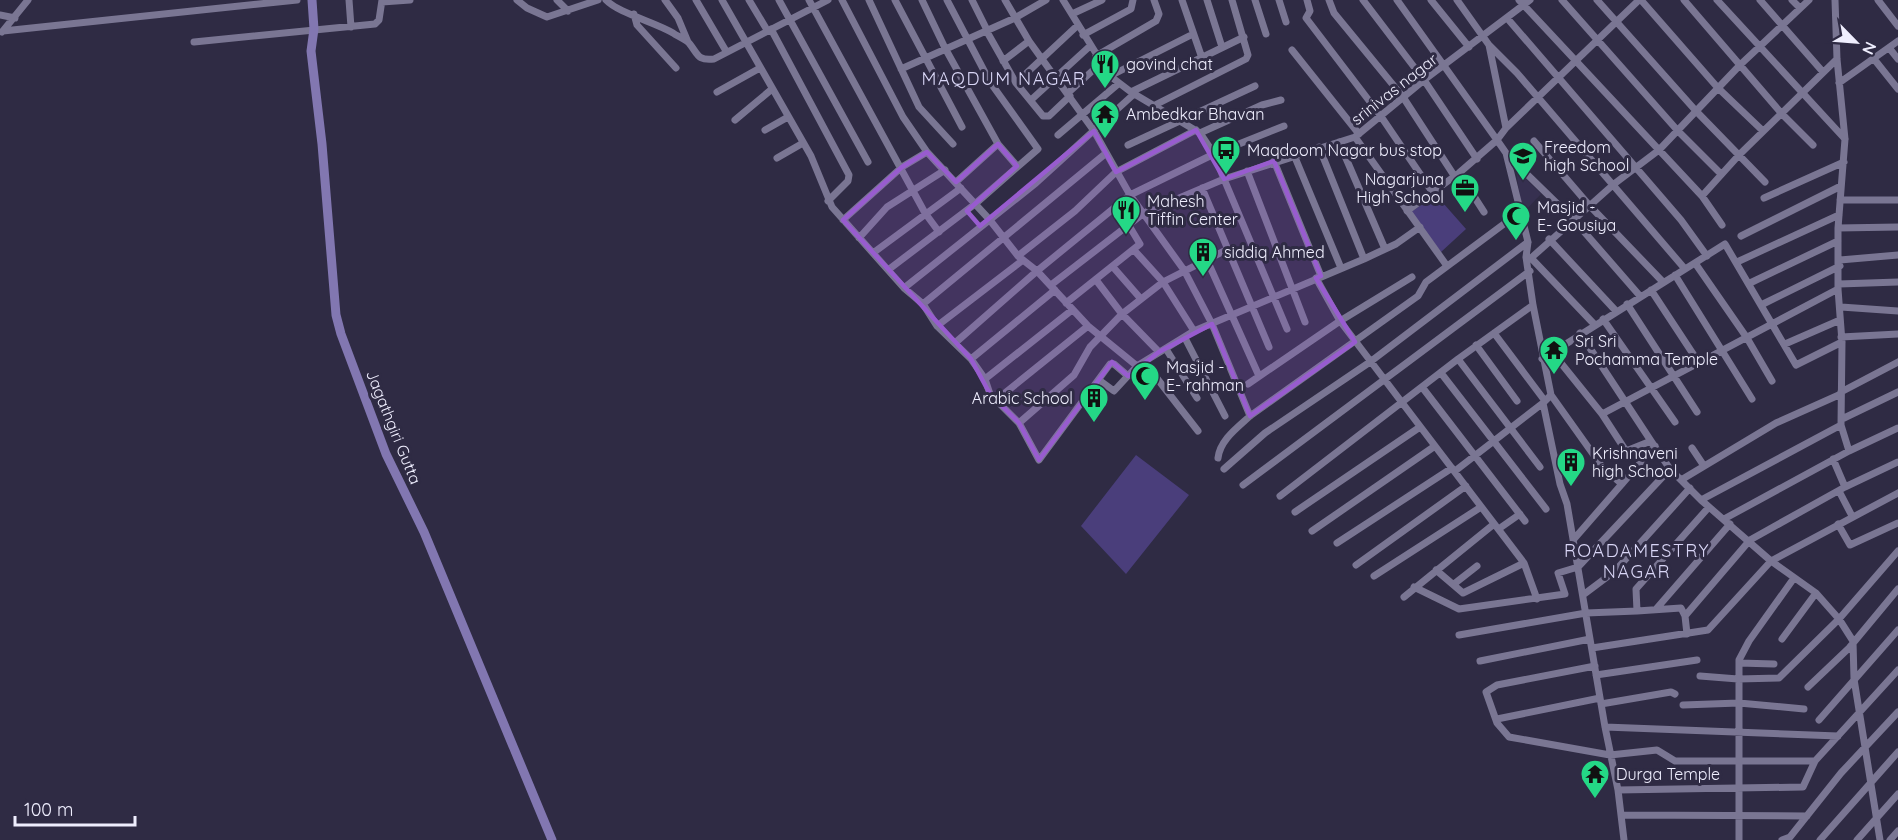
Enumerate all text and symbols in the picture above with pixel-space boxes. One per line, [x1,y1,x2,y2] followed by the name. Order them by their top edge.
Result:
[1826,12,1886,72] north arrow
[1858,39,1881,58] text: N
[1089,48,1121,90] restaurant icon: govind chat
[1347,49,1441,129] street label: srinivas nagar
[1126,54,1213,74] place label: govind chat
[922,67,1086,90] district label: MAQDUM NAGAR
[1089,98,1121,140] temple icon: Ambedkar Bhavan
[1126,104,1264,124] place label: Ambedkar Bhavan
[1210,134,1242,176] bus stop icon: Maqdoom Nagar bus stop
[1544,137,1629,175] place label: Freedom high School
[1247,140,1442,160] place label: Maqdoom Nagar bus stop
[1507,140,1539,182] school or university icon: Freedom high School
[1356,169,1444,207] place label: Nagarjuna High School
[1449,172,1481,214] office icon: Nagarjuna High School
[1147,191,1238,229] place label: Mahesh Tiffin Center
[1110,194,1142,236] restaurant icon: Mahesh Tiffin Center
[1537,197,1616,235] place label: Masjid - E- Gousiya
[1500,200,1532,242] mosque icon: Masjid - E- Gousiya
[1187,236,1219,278] building icon: siddiq Ahmed
[1224,242,1325,262] place label: siddiq Ahmed
[1575,331,1718,369] place label: Sri Sri Pochamma Temple
[1538,334,1570,376] temple icon: Sri Sri Pochamma Temple
[1166,357,1244,395] place label: Masjid - E- rahman
[1129,360,1161,402] mosque icon: Masjid - E- rahman
[362,367,426,487] street label: Jagathgiri Gutta
[1078,382,1110,424] building icon: Arabic School
[972,388,1073,408] place label: Arabic School
[1592,443,1678,481] place label: Krishnaveni high School
[1555,446,1587,488] building icon: Krishnaveni high School
[1564,539,1710,583] district label: ROADAMESTRY NAGAR
[1579,758,1611,800] temple icon: Durga Temple
[1616,764,1720,784] place label: Durga Temple
[15,789,135,827] scale bar
[24,798,73,821] text: 100 m

